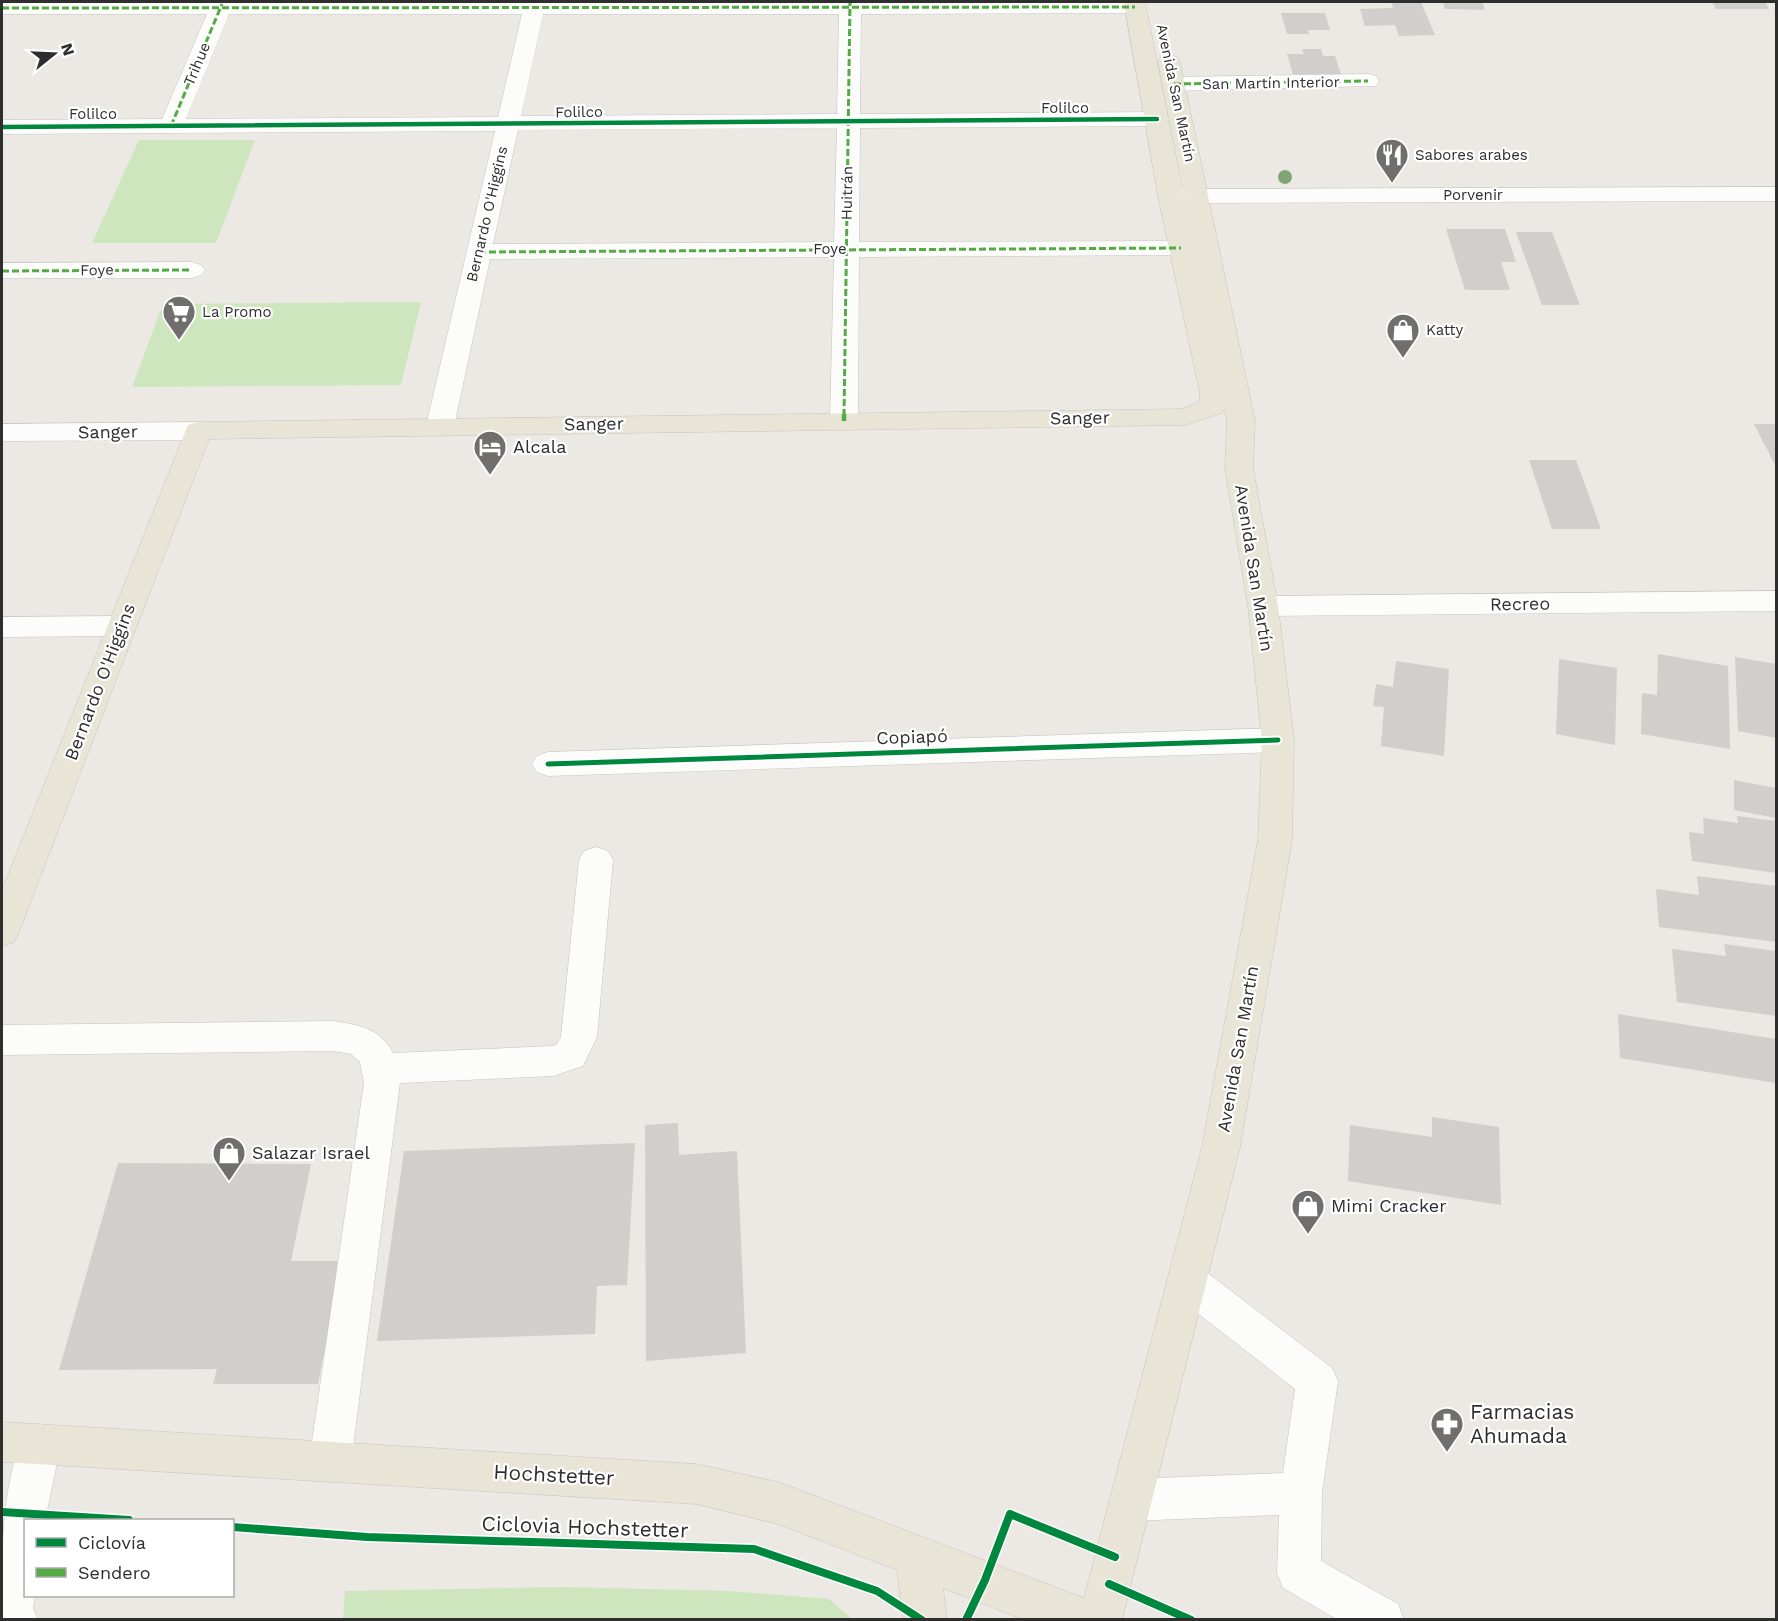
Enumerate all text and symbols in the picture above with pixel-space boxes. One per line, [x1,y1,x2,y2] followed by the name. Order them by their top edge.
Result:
[1153,22,1199,164] street label: Avenida San Martín
[24,24,84,84] north arrow
[180,40,214,88] street label: Trihue
[57,41,79,58] text: N
[1202,73,1340,93] street label: San Martín Interior
[1041,99,1089,117] street label: Folilco
[555,103,603,121] street label: Folilco
[69,105,117,123] street label: Folilco
[1374,137,1410,184] restaurant icon: Sabores arabes
[463,144,511,284] street label: Bernardo O'Higgins
[1415,146,1528,164] place label: Sabores arabes
[838,166,856,220] street label: Huitrán
[1443,186,1503,204] street label: Porvenir
[813,240,847,258] street label: Foye
[80,261,114,279] street label: Foye
[161,294,197,341] supermarket icon: La Promo
[202,303,272,321] place label: La Promo
[1385,312,1421,359] shop icon: Katty
[1426,321,1463,339] place label: Katty
[1050,406,1110,429] street label: Sanger
[564,412,624,435] street label: Sanger
[78,420,138,443] street label: Sanger
[472,429,508,476] hotel icon: Alcala
[513,436,566,457] place label: Alcala
[1231,483,1278,653] street label: Avenida San Martín
[1490,592,1550,615] street label: Recreo
[60,600,139,763] street label: Bernardo O'Higgins
[876,725,948,748] street label: Copiapó
[1213,964,1262,1134] street label: Avenida San Martín
[211,1135,247,1182] shop icon: Salazar Israel
[252,1142,370,1163] place label: Salazar Israel
[1290,1188,1326,1235] shop icon: Mimi Cracker
[1331,1195,1447,1216] place label: Mimi Cracker
[1470,1399,1574,1448] place label: Farmacias Ahumada
[1429,1406,1465,1453] pharmacy icon: Farmacias Ahumada
[493,1459,616,1490] street label: Hochstetter
[481,1510,689,1543] street label: Ciclovia Hochstetter
[24,1519,234,1597] legend
[78,1532,146,1553] text: Ciclovía
[78,1562,151,1583] text: Sendero

